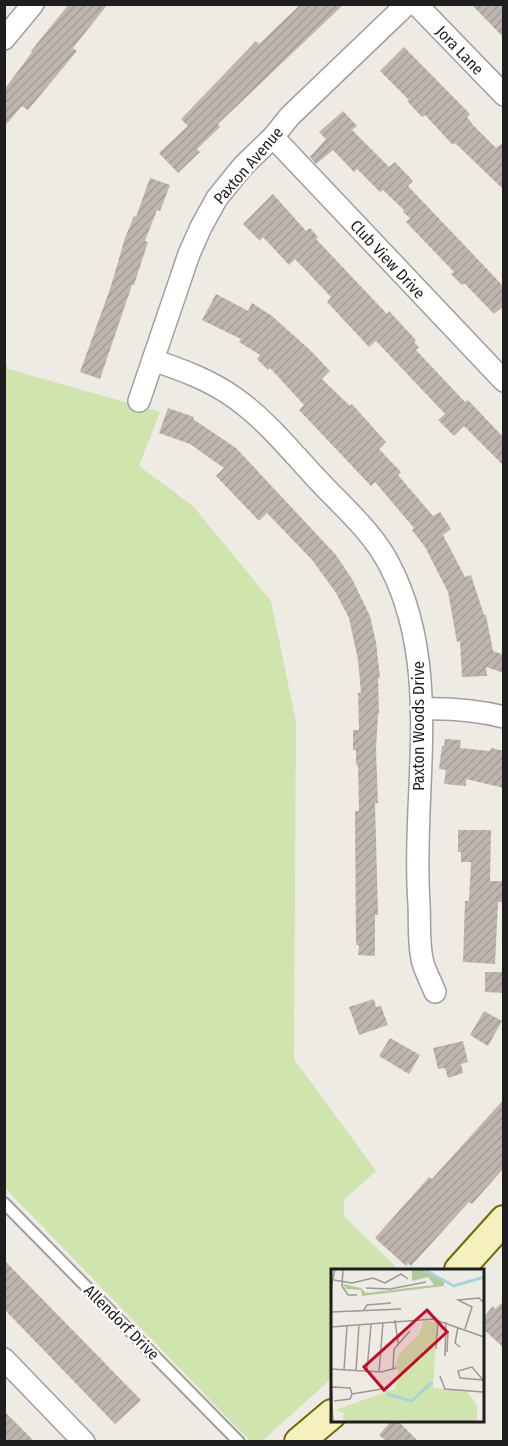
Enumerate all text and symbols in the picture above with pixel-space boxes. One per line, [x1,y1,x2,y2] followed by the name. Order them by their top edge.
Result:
[432,22,488,79] street label: Jora Lane
[210,123,287,208] street label: Paxton Avenue
[346,216,429,303] street label: Club View Drive
[409,661,428,791] street label: Paxton Woods Drive
[331,1269,484,1422] inset map
[80,1281,163,1364] street label: Allendorf Drive

